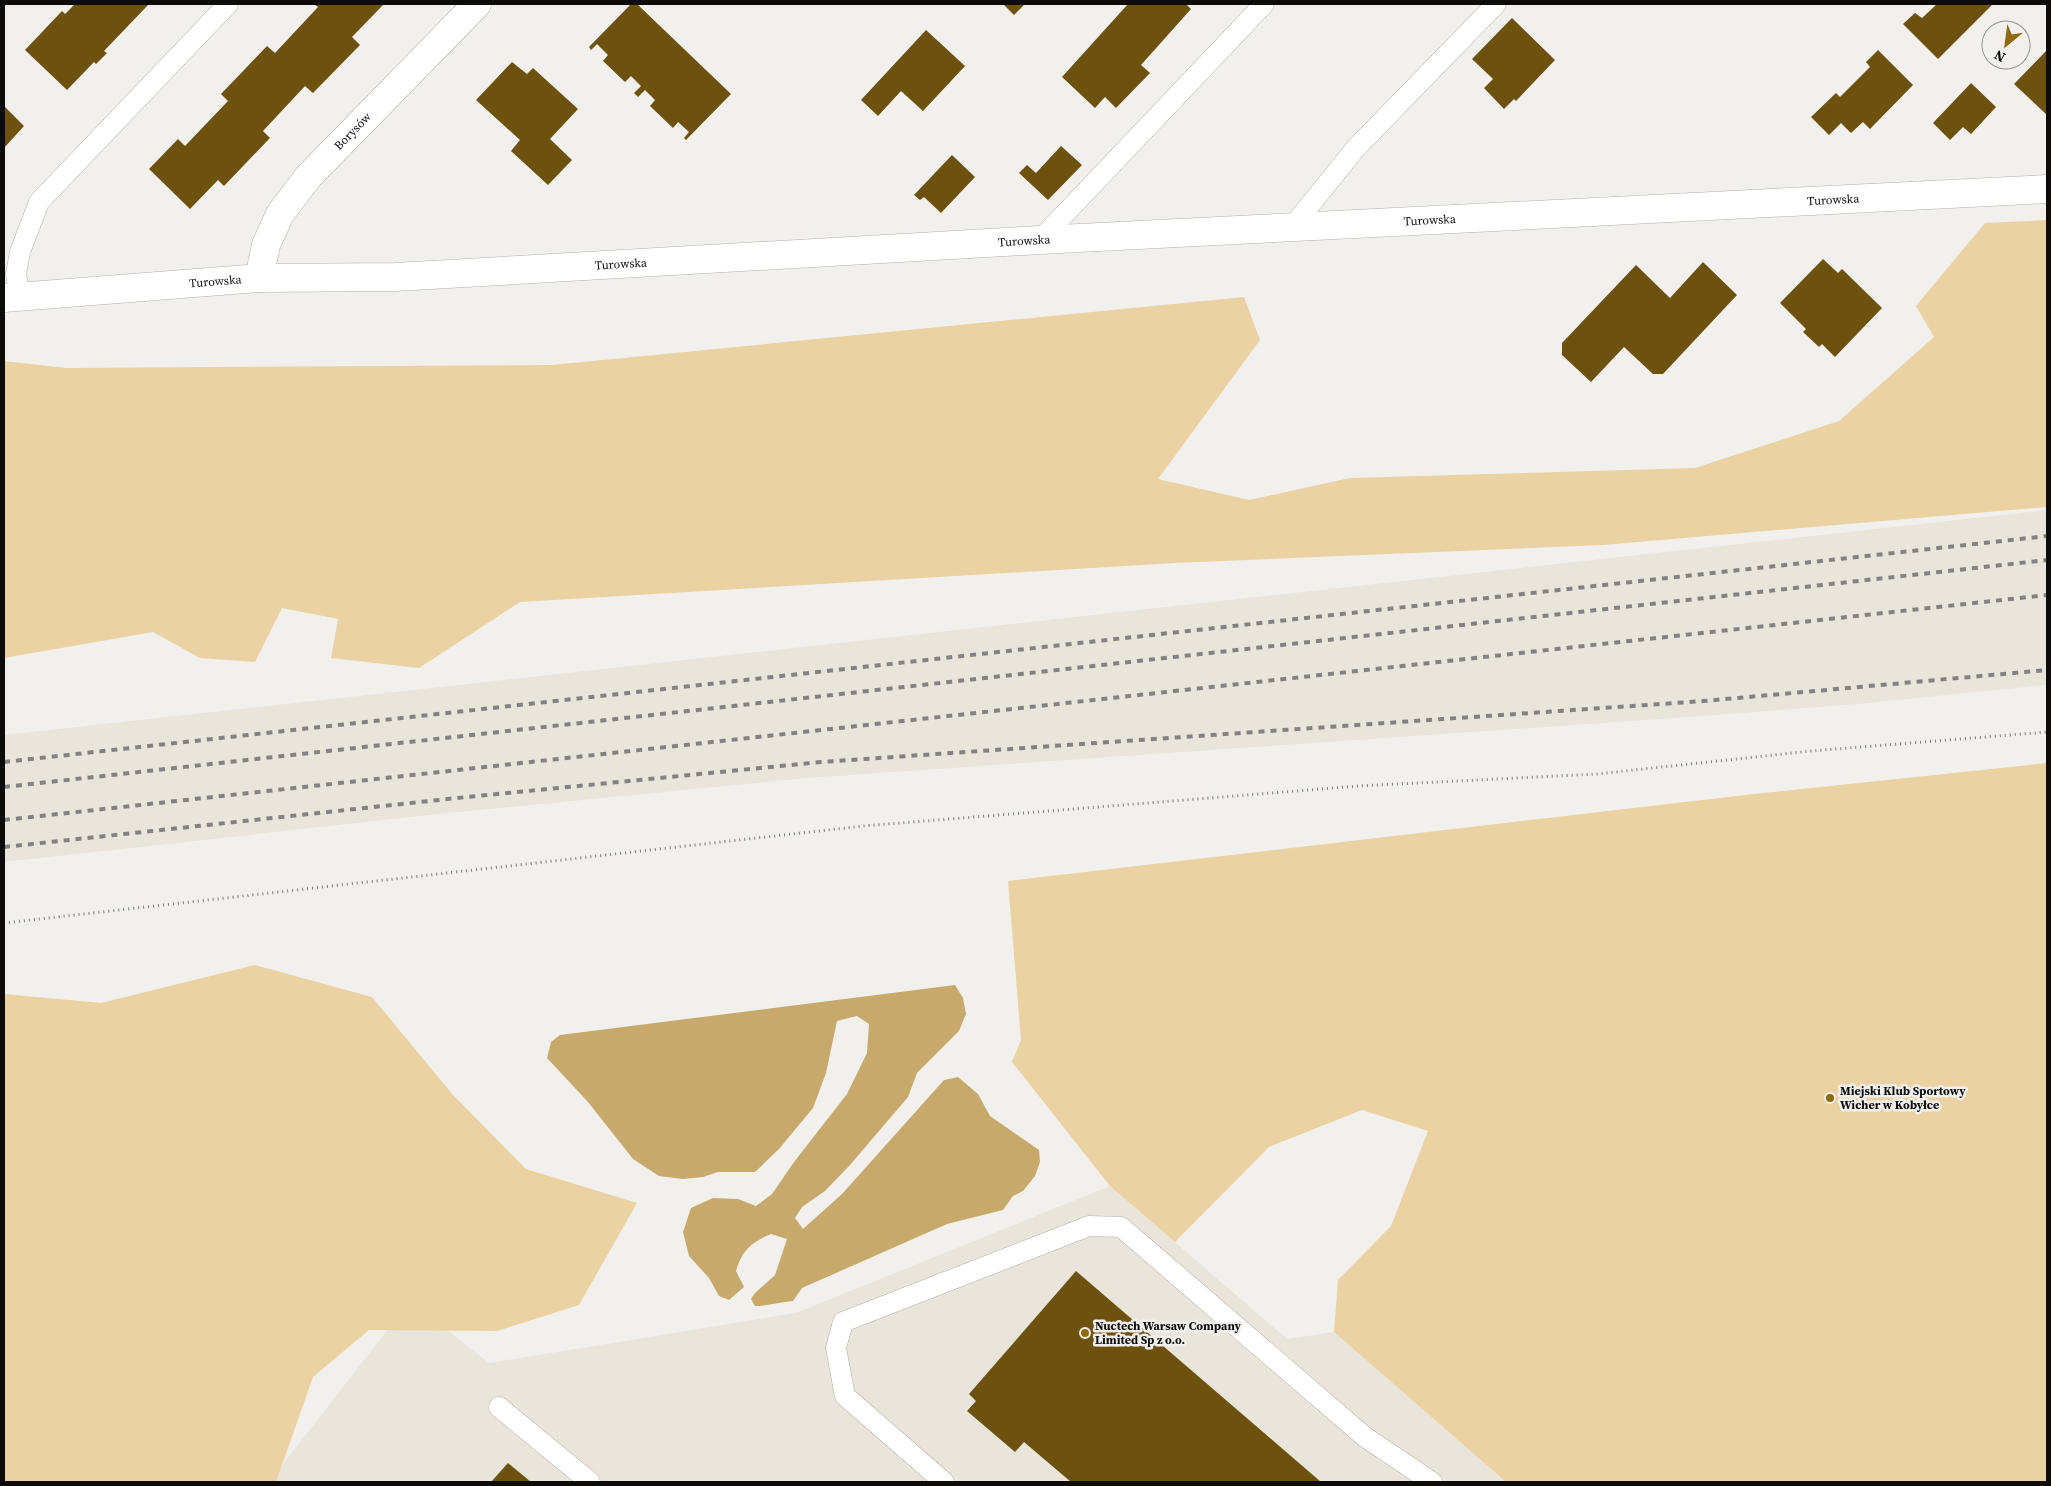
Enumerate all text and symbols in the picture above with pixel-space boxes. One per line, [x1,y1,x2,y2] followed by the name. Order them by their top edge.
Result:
[1981,20,2031,70] north arrow
[1990,45,2009,68] text: N
[331,109,375,154] street label: Borysów
[1807,190,1861,209] street label: Turowska
[1403,211,1457,230] street label: Turowska
[998,231,1052,250] street label: Turowska
[594,255,648,274] street label: Turowska
[189,271,243,291] street label: Turowska
[1840,1083,1966,1113] place label: Miejski Klub Sportowy Wicher w Kobyłce
[1824,1092,1836,1104] marker: Miejski Klub Sportowy Wicher w Kobyłce
[1095,1318,1241,1348] place label: Nuctech Warsaw Company Limited Sp z o.o.
[1079,1327,1091,1339] marker: Nuctech Warsaw Company Limited Sp z o.o.

